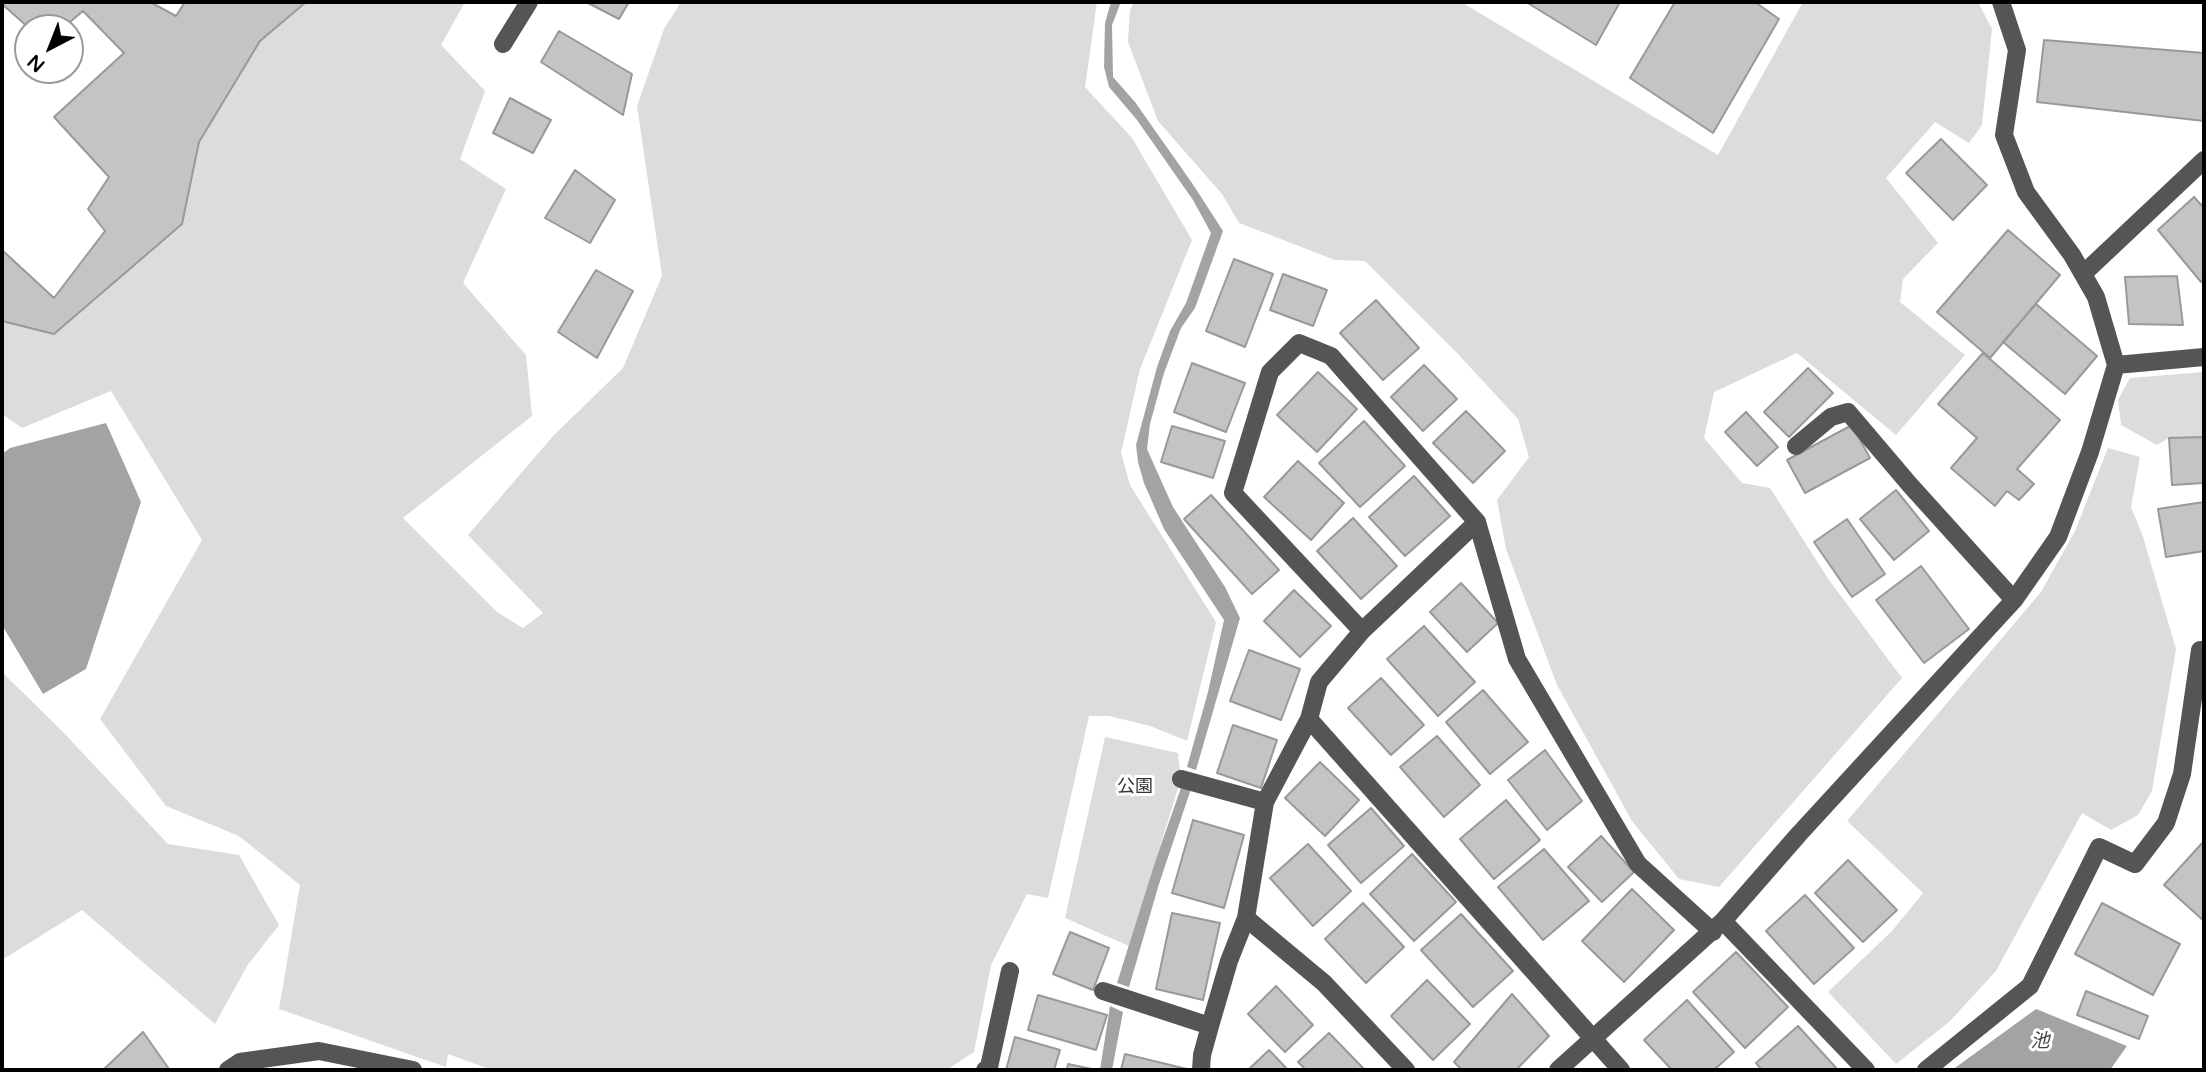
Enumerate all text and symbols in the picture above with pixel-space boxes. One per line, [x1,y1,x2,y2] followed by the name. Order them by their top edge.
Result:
[14,14,84,84] north arrow
[23,50,49,76] text: N
[1117,776,1153,798] park label: 公園
[2031,1031,2049,1053] water label: 池

